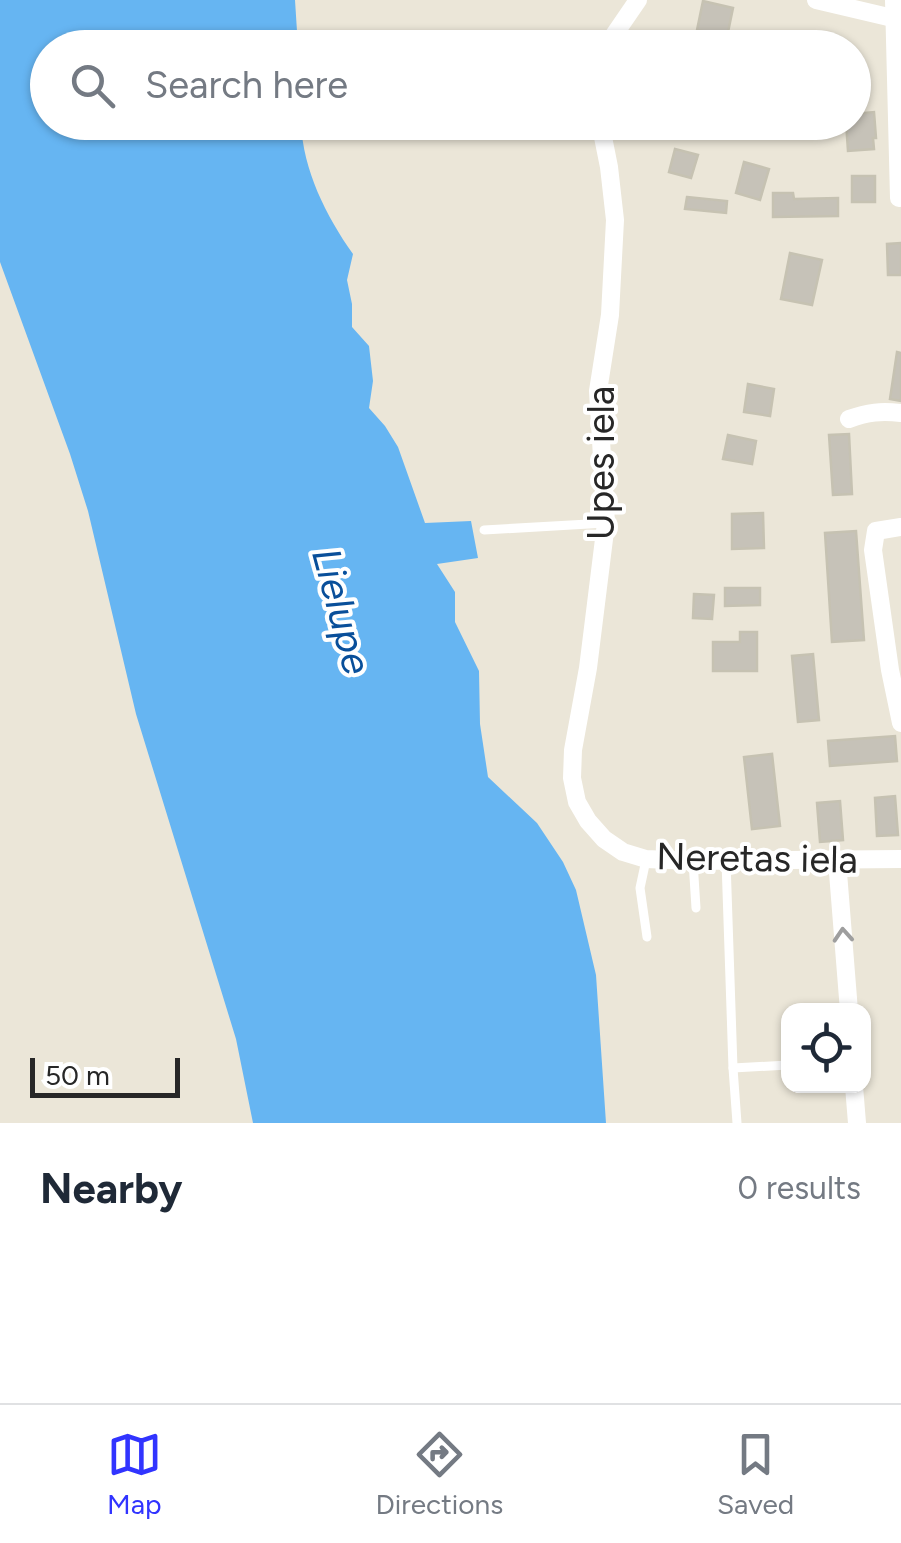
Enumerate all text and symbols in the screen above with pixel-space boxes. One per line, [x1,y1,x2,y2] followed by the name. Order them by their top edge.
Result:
[30,30,871,140] search box
[65,58,120,113] icon: search
[145,62,348,108] text: Search here
[578,386,624,540] street label: Upes iela
[302,543,382,680] water label: Lielupe
[656,833,858,883] street label: Neretas iela
[832,927,854,943] one-way arrow
[781,1003,871,1093] map controls
[781,1003,871,1093] button: locate
[30,1053,180,1098] scale bar
[45,1058,110,1092] text: 50 m
[40,1163,182,1214] text: Nearby
[737,1169,861,1207] text: 0 results
[107,1427,162,1521] tab: Map
[376,1427,503,1521] tab: Directions
[717,1427,794,1521] tab: Saved

